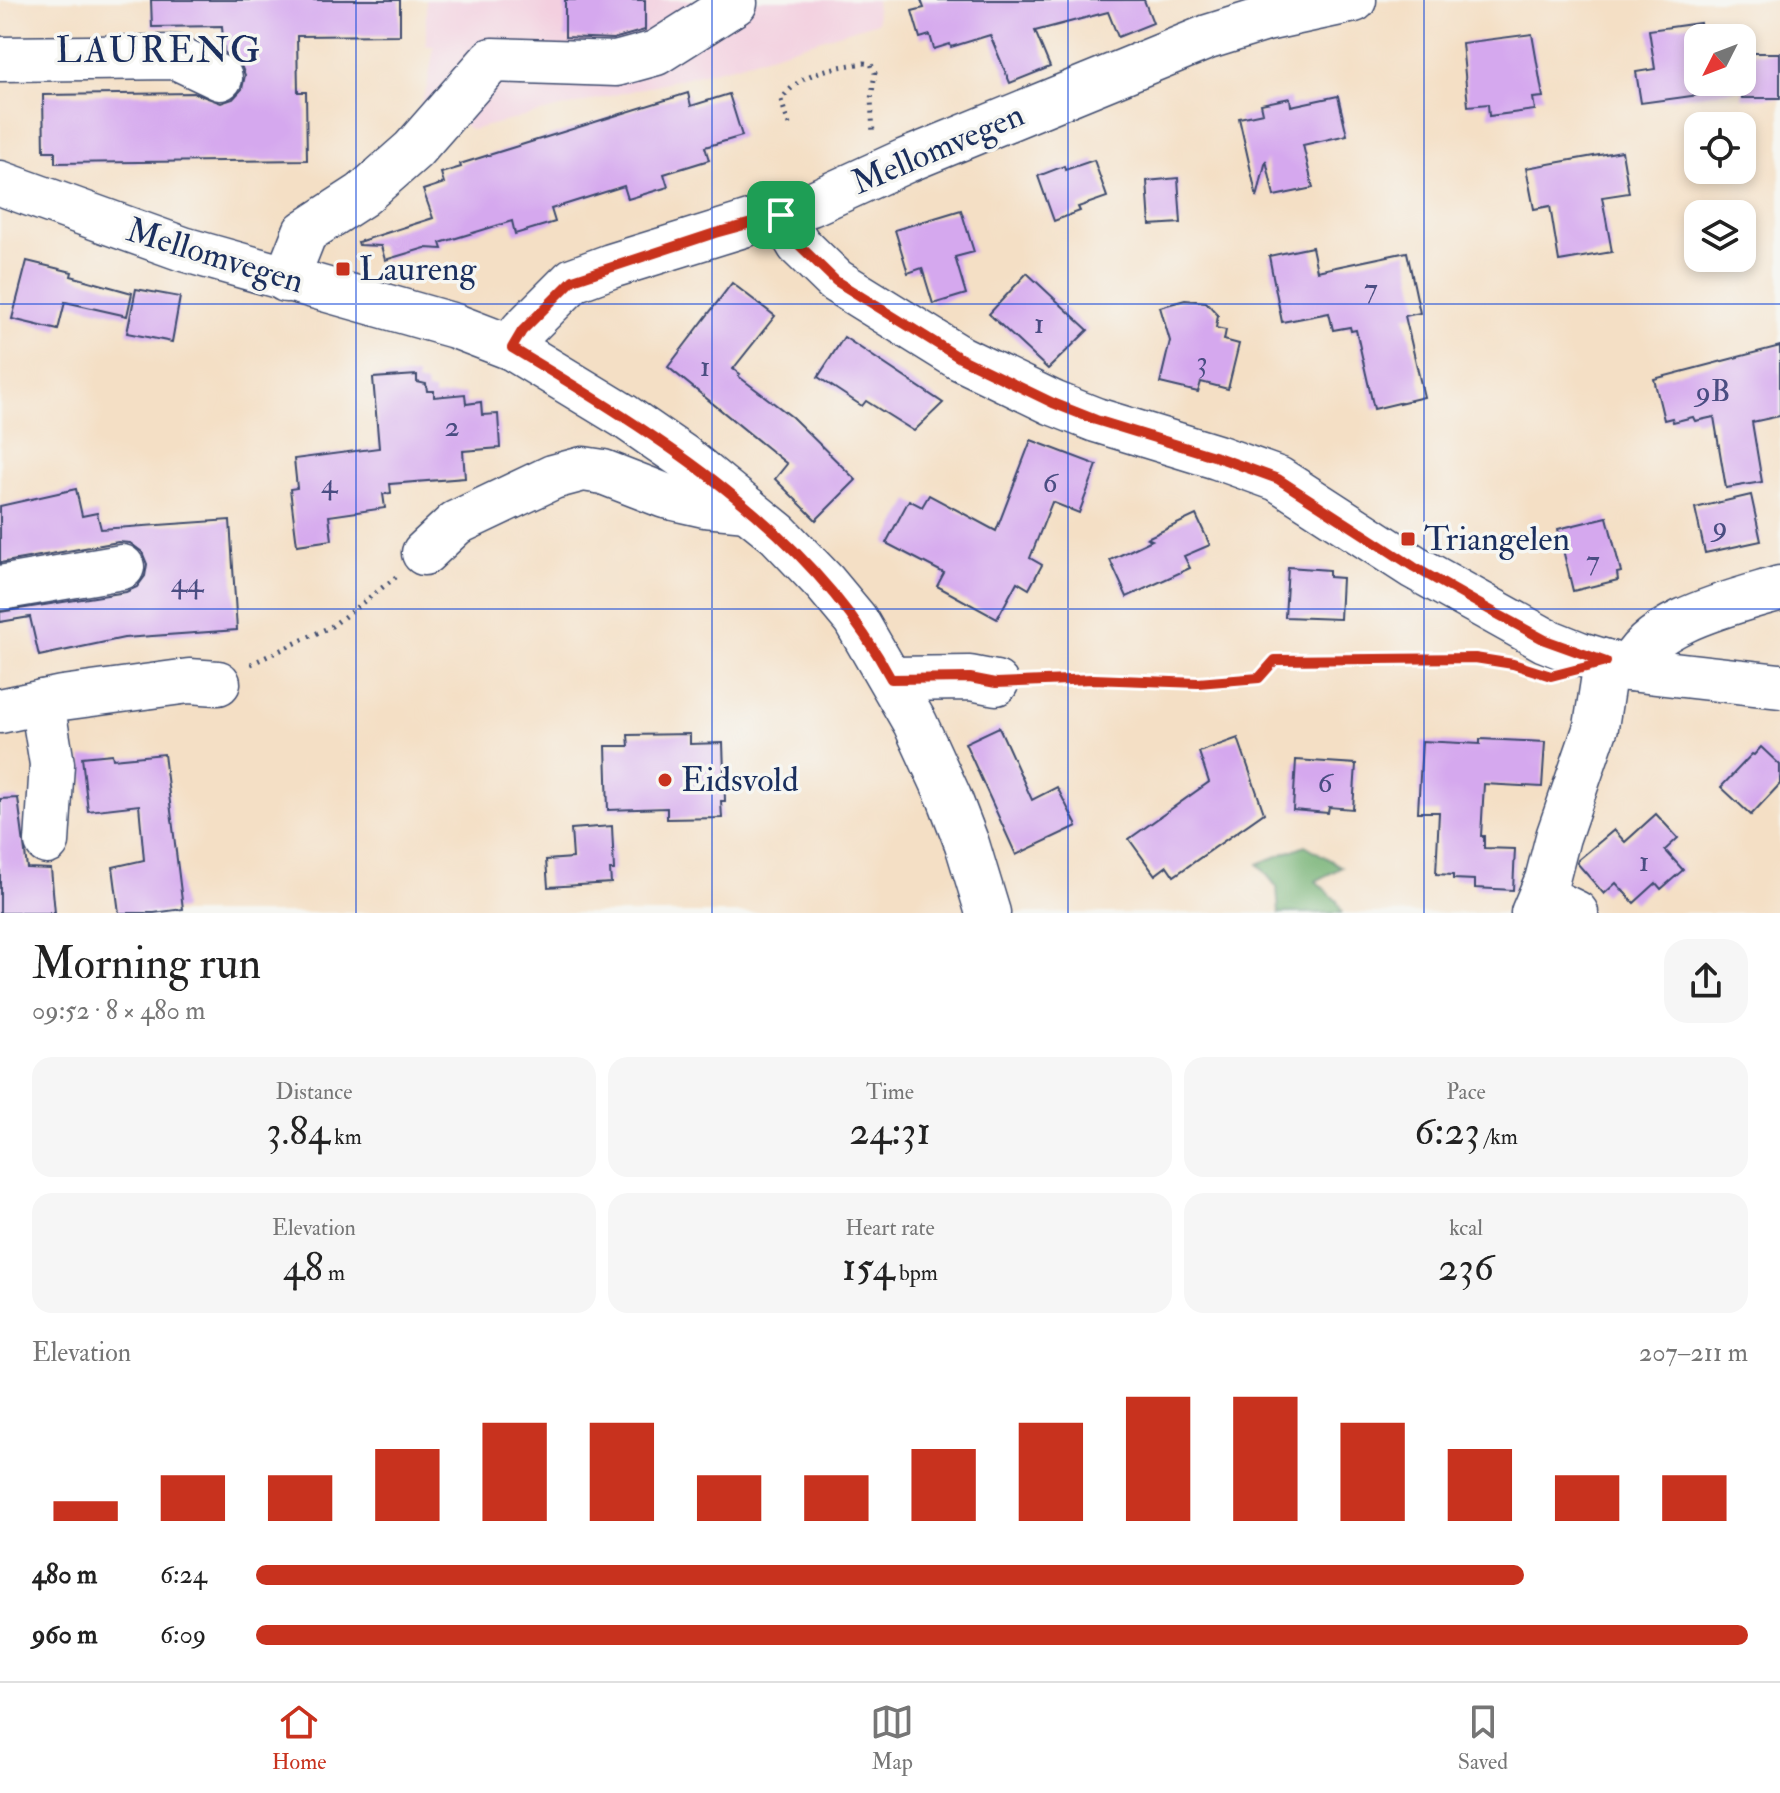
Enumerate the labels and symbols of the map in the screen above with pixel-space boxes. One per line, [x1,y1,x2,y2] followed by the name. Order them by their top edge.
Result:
[1684,24,1756,96] north arrow
[56,28,262,73] district label: LAURENG
[845,93,1031,205] street label: Mellomvegen
[747,181,815,249] pin
[121,209,309,303] street label: Mellomvegen
[359,248,478,291] place label: Laureng
[334,260,352,278] marker: Laureng
[1364,270,1378,307] house number: 7
[1034,305,1044,342] house number: 1
[1196,343,1208,380] house number: 3
[700,348,710,385] house number: 1
[1693,373,1731,410] house number: 9B
[444,408,460,445] house number: 2
[1042,464,1059,501] house number: 6
[321,465,339,502] house number: 4
[1710,508,1728,545] house number: 9
[1424,518,1570,561] place label: Triangelen
[1399,530,1417,548] marker: Triangelen
[1586,542,1600,579] house number: 7
[171,564,205,601] house number: 44
[681,759,799,802] place label: Eidsvold
[1317,764,1334,801] house number: 6
[656,771,674,789] marker: Eidsvold
[1639,843,1649,880] house number: 1

